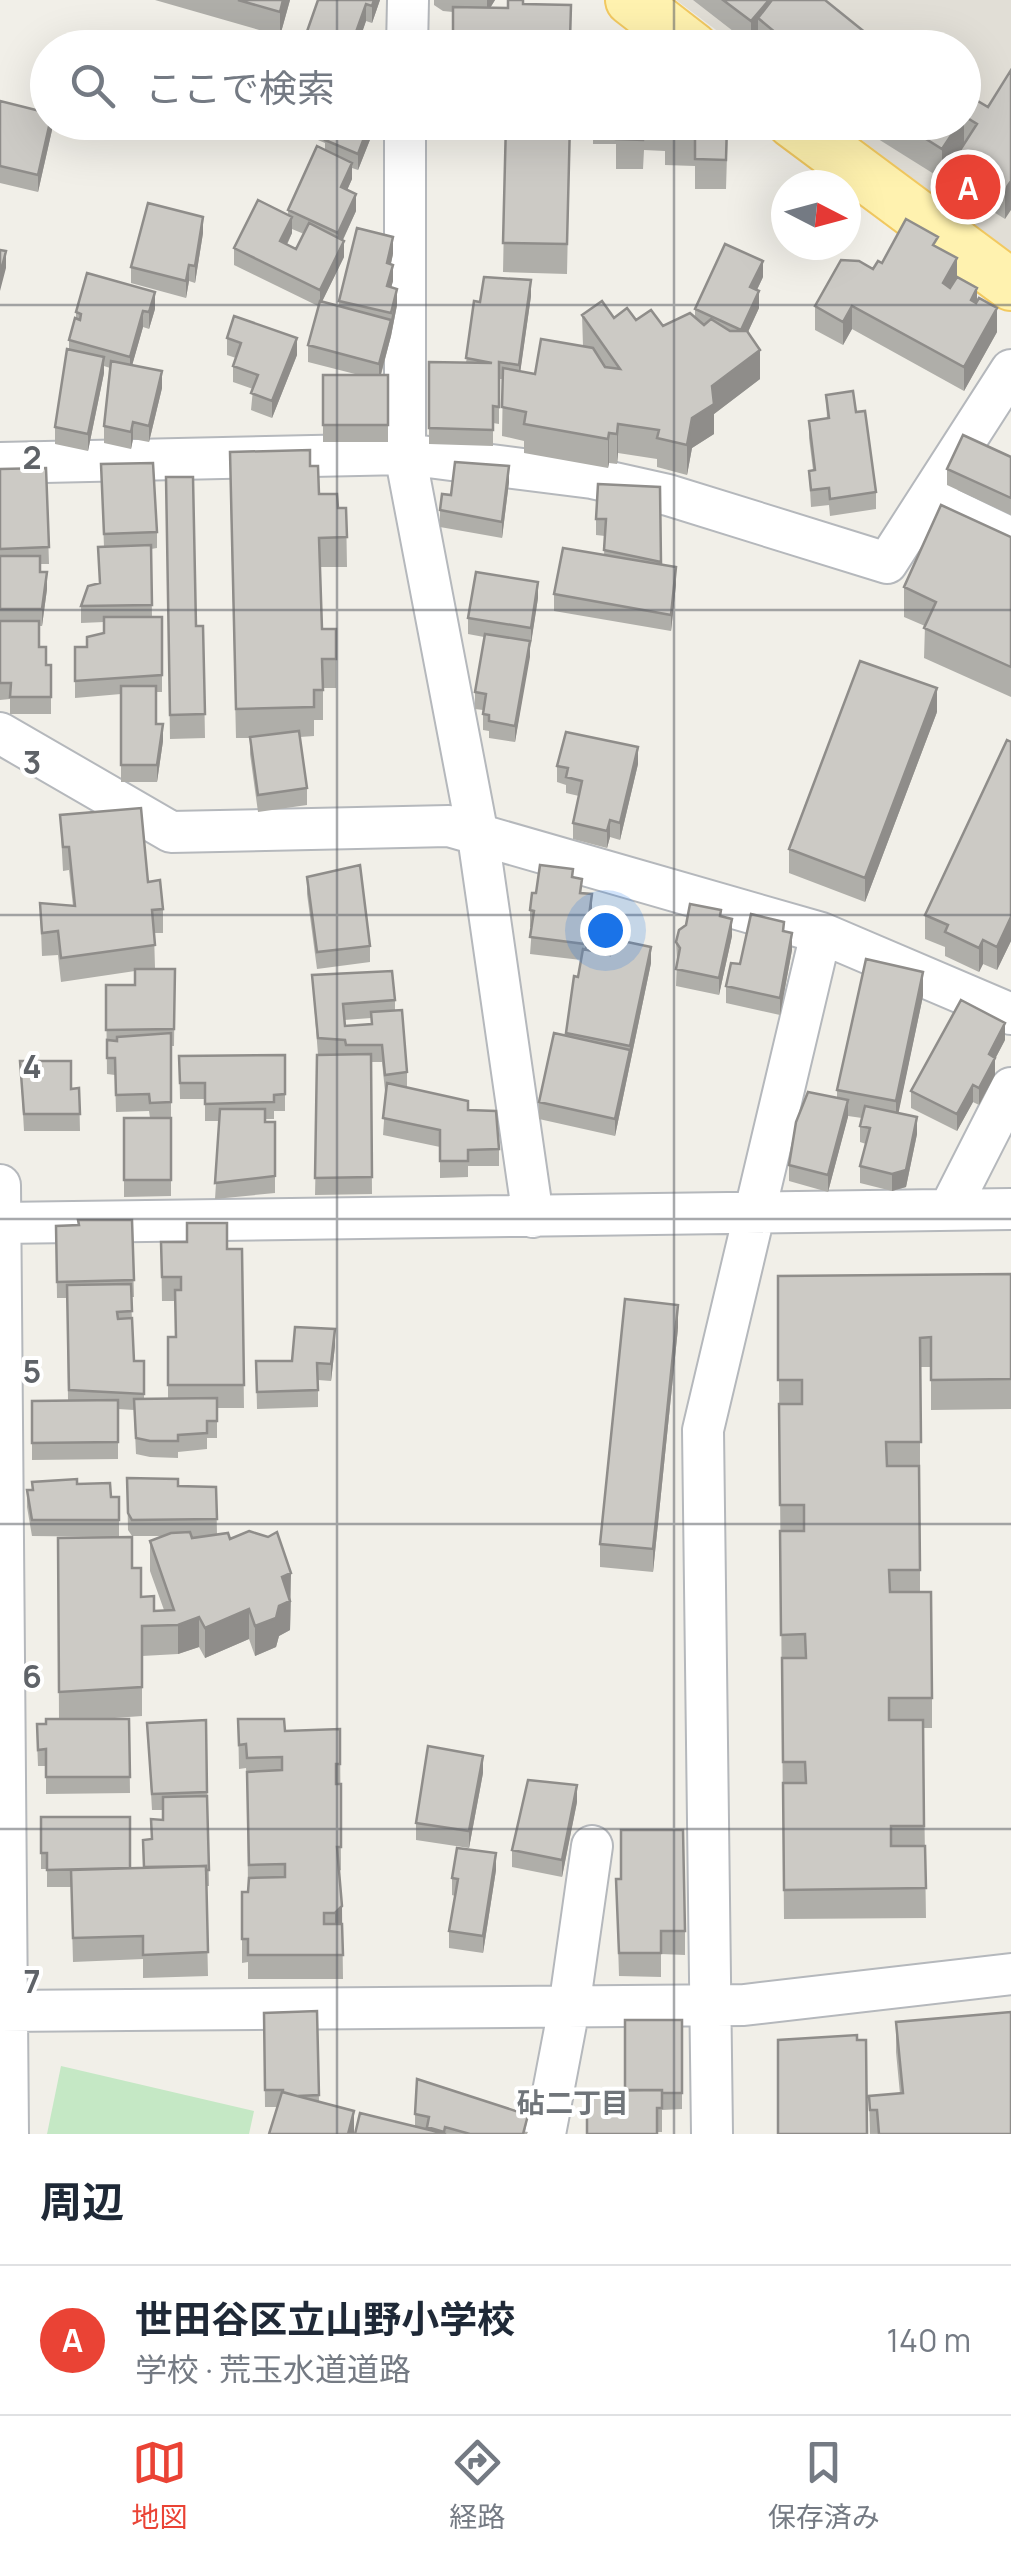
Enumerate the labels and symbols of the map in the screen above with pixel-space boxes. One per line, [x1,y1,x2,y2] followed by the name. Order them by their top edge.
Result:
[936,150,1000,224] pin: A
[771,170,861,260] north arrow
[22,435,42,479] text: 2
[23,740,41,784] text: 3
[580,905,631,956] your location
[22,1044,42,1088] text: 4
[23,1349,41,1393] text: 5
[22,1654,42,1698] text: 6
[23,1959,41,2003] text: 7
[517,2083,629,2121] district label: 砧二丁目

